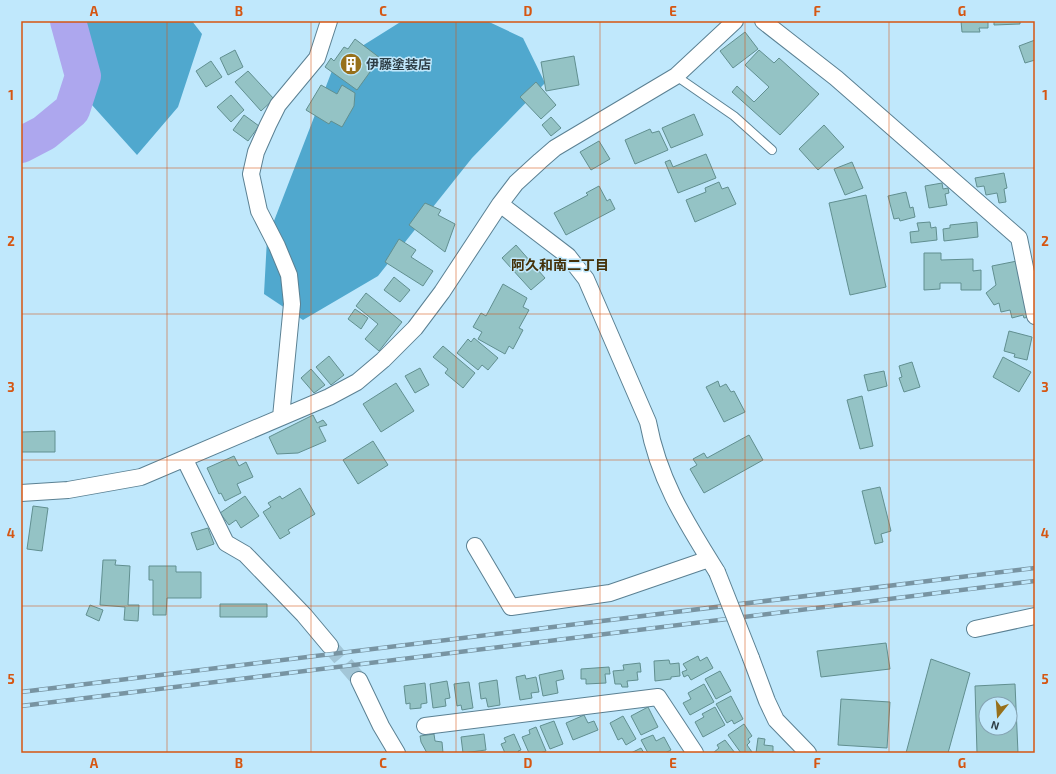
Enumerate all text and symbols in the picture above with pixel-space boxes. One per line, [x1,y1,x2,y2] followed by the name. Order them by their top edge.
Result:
[90,3,99,19] text: A
[235,3,243,19] text: B
[379,3,387,19] text: C
[524,3,533,19] text: D
[669,3,677,19] text: E
[813,3,821,19] text: F
[958,3,966,19] text: G
[338,51,364,77] building icon: 伊藤塗装店
[366,56,431,72] place label: 伊藤塗装店
[8,87,14,103] text: 1
[1042,87,1048,103] text: 1
[7,233,15,249] text: 2
[1041,233,1049,249] text: 2
[511,256,609,273] district label: 阿久和南二丁目
[7,379,15,395] text: 3
[1041,379,1049,395] text: 3
[7,525,15,541] text: 4
[1041,525,1049,541] text: 4
[7,671,15,687] text: 5
[1041,671,1049,687] text: 5
[978,696,1018,736] north arrow
[989,719,1001,733] text: N
[90,755,99,771] text: A
[235,755,243,771] text: B
[379,755,387,771] text: C
[524,755,533,771] text: D
[669,755,677,771] text: E
[813,755,821,771] text: F
[958,755,966,771] text: G

